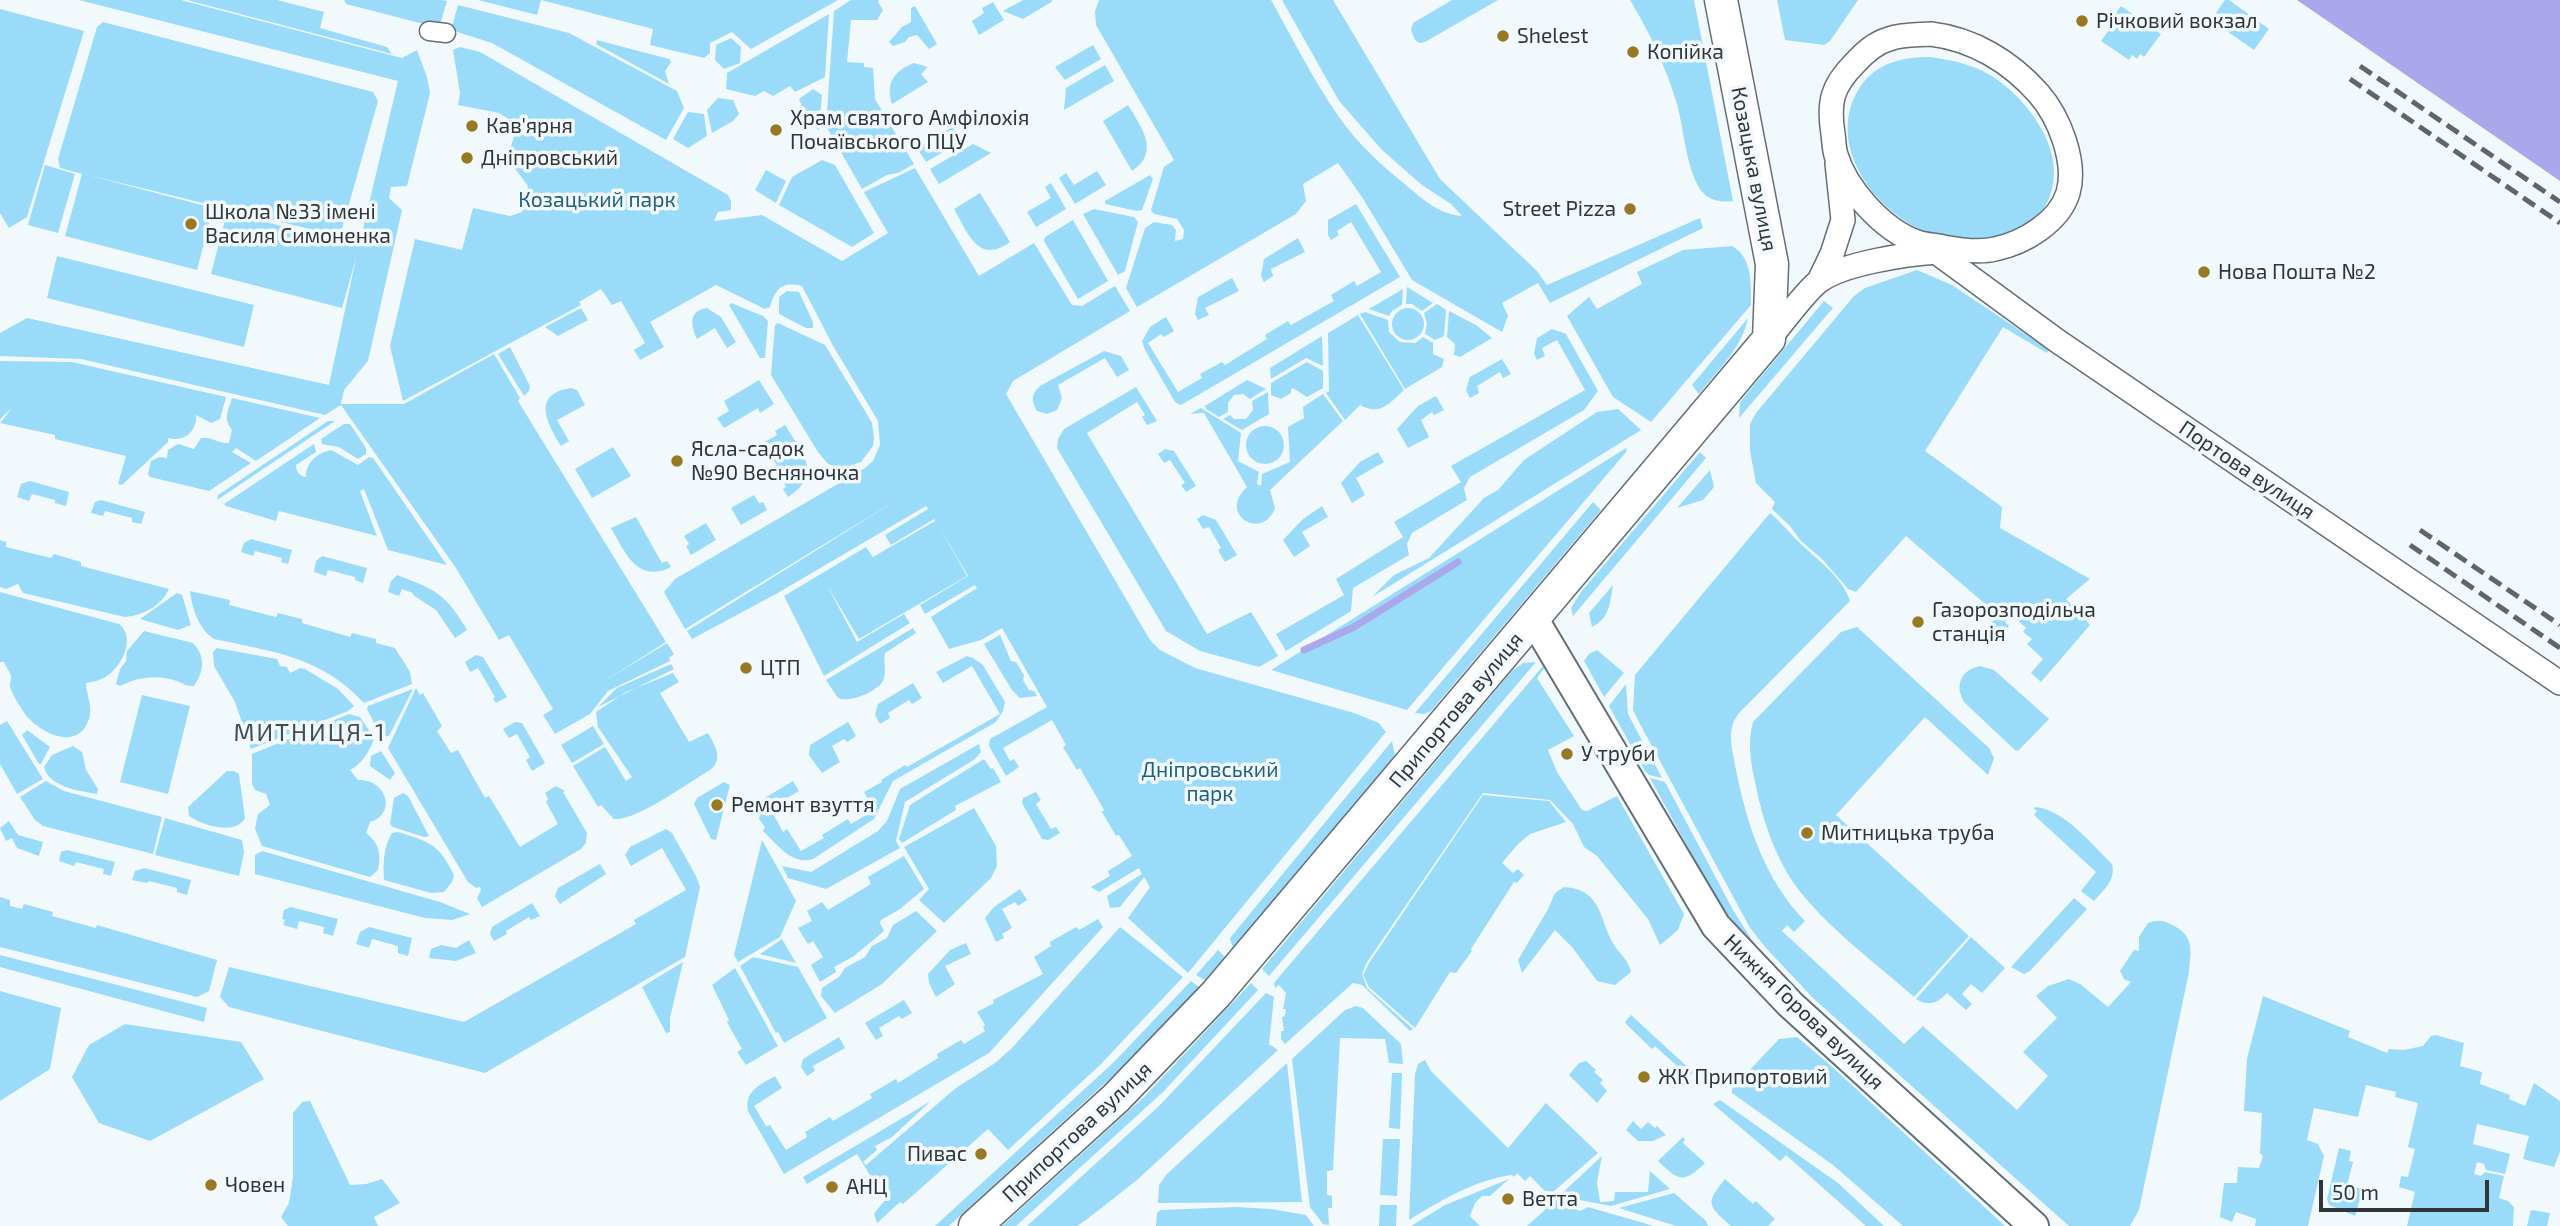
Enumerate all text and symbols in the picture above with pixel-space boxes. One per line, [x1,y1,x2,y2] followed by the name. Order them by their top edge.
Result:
[2096,8,2258,34] place label: Річковий вокзал
[2074,13,2090,29] marker: Річковий вокзал
[1517,23,1588,49] place label: Shelest
[1495,28,1511,44] marker: Shelest
[1647,39,1724,65] place label: Копійка
[1625,44,1641,60] marker: Копійка
[1726,85,1782,253] street label: Козацька вулиця
[790,105,1029,155] place label: Храм святого Амфілохія Почаївського ПЦУ
[486,113,573,139] place label: Кав'ярня
[464,118,480,134] marker: Кав'ярня
[768,122,784,138] marker: Храм святого Амфілохія Почаївського ПЦУ
[481,145,618,171] place label: Дніпровський
[459,150,475,166] marker: Дніпровський
[518,187,676,213] park label: Козацький парк
[1502,196,1616,222] place label: Street Pizza
[205,199,391,249] place label: Школа №33 імені Василя Симоненка
[1622,201,1638,217] marker: Street Pizza
[183,216,199,232] marker: Школа №33 імені Василя Симоненка
[2218,259,2376,285] place label: Нова Пошта №2
[2196,264,2212,280] marker: Нова Пошта №2
[2174,415,2320,525] street label: Портова вулиця
[691,436,859,486] place label: Ясла-садок №90 Весняночка
[669,453,685,469] marker: Ясла-садок №90 Весняночка
[1932,597,2096,647] place label: Газорозподільча станція
[1910,614,1926,630] marker: Газорозподільча станція
[1384,627,1528,793] street label: Припортова вулиця
[760,655,801,681] place label: ЦТП
[738,660,754,676] marker: ЦТП
[235,719,385,747] district label: МИТНИЦЯ-1
[1581,741,1655,767] place label: У труби
[1559,746,1575,762] marker: У труби
[1141,757,1279,807] park label: Дніпровський парк
[731,792,875,818] place label: Ремонт взуття
[709,797,725,813] marker: Ремонт взуття
[1821,820,1995,846] place label: Митницька труба
[1799,825,1815,841] marker: Митницька труба
[1719,929,1889,1095] street label: Нижня Горова вулиця
[997,1056,1157,1208] street label: Припортова вулиця
[1658,1064,1828,1090] place label: ЖК Припортовий
[1636,1069,1652,1085] marker: ЖК Припортовий
[907,1141,967,1167] place label: Пивас
[973,1146,989,1162] marker: Пивас
[2322,1166,2492,1210] scale bar
[225,1172,285,1198] place label: Човен
[846,1174,888,1200] place label: АНЦ
[203,1177,219,1193] marker: Човен
[824,1179,840,1195] marker: АНЦ
[2332,1179,2379,1204] text: 50 m
[1522,1186,1578,1212] place label: Ветта
[1500,1191,1516,1207] marker: Ветта

